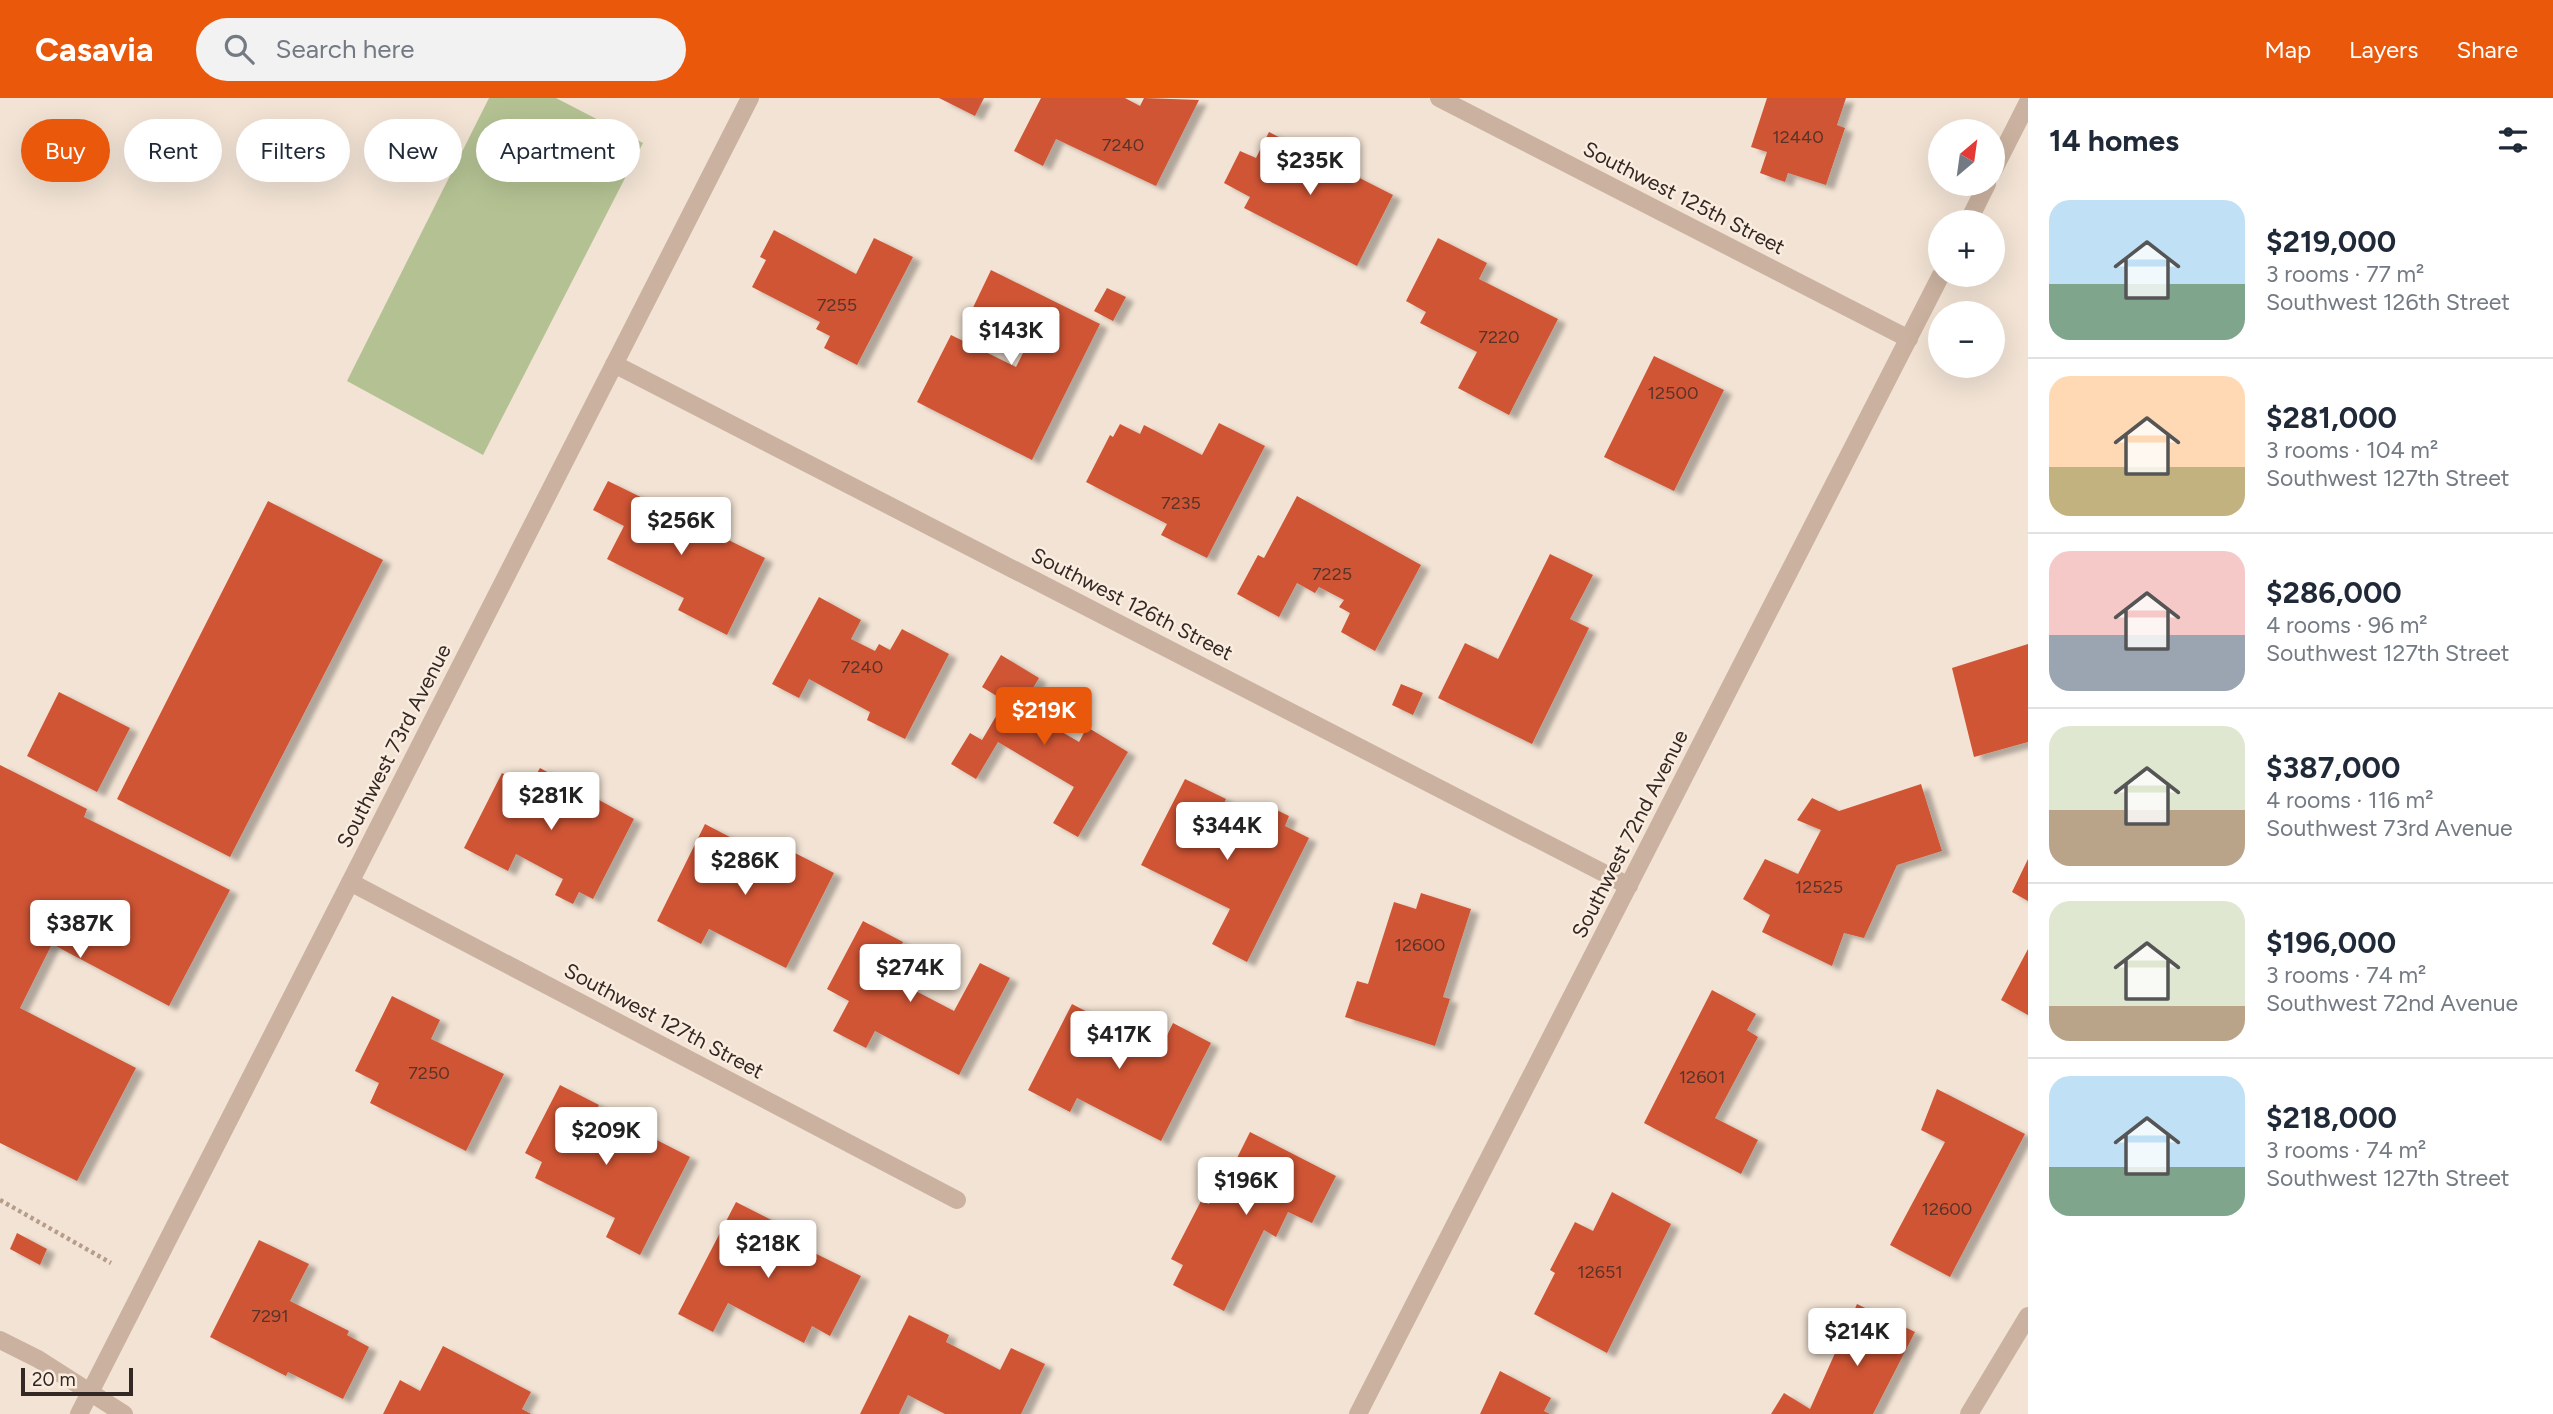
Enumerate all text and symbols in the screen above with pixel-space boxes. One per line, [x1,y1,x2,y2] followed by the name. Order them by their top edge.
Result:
[196,18,686,81] search box
[35,30,154,69] text: Casavia
[220,30,258,68] icon: search
[276,33,415,65] text: Search here
[2264,35,2311,64] text: Map
[2349,35,2418,64] text: Layers
[2456,35,2518,64] text: Share
[21,119,110,182] chip: Buy
[124,119,222,182] chip: Rent
[236,119,350,182] chip: Filters
[364,119,462,182] chip: New
[476,119,640,182] chip: Apartment
[1928,119,2006,196] north arrow
[1928,119,2005,378] map controls
[2494,121,2532,159] icon: filters
[2049,122,2179,159] text: 14 homes
[1772,126,1824,148] house number: 12440
[1102,134,1144,156] house number: 7240
[1579,136,1789,259] street label: Southwest 125th Street
[1261,138,1359,197] pin: $235K
[1276,146,1344,174] text: $235K
[1928,210,2005,287] button: +
[2266,223,2396,260] text: $219,000
[2105,228,2189,312] icon: home
[2266,260,2424,288] text: 3 rooms · 77 m²
[2266,288,2510,316] text: Southwest 126th Street
[817,294,857,316] house number: 7255
[1928,301,2005,378] button: −
[962,308,1060,367] pin: $143K
[978,316,1044,344] text: $143K
[1478,326,1520,348] house number: 7220
[1648,382,1698,404] house number: 12500
[2266,399,2397,436] text: $281,000
[2105,404,2189,488] icon: home
[2266,436,2438,464] text: 3 rooms · 104 m²
[2266,464,2509,492] text: Southwest 127th Street
[1161,492,1201,514] house number: 7235
[632,498,730,557] pin: $256K
[647,506,715,534] text: $256K
[1027,542,1237,665] street label: Southwest 126th Street
[1312,563,1352,585] house number: 7225
[2266,574,2402,611] text: $286,000
[2105,579,2189,663] icon: home
[2266,611,2428,639] text: 4 rooms · 96 m²
[2266,639,2509,667] text: Southwest 127th Street
[331,640,456,852] street label: Southwest 73rd Avenue
[841,656,883,678] house number: 7240
[995,688,1093,747] pin: $219K
[1012,696,1076,724] text: $219K
[1566,726,1693,942] street label: Southwest 72nd Avenue
[2266,749,2400,786] text: $387,000
[2105,754,2189,838] icon: home
[502,772,600,832] pin: $281K
[518,781,584,809] text: $281K
[2266,786,2434,814] text: 4 rooms · 116 m²
[1178,802,1276,862] pin: $344K
[1192,811,1262,839] text: $344K
[2266,814,2513,842] text: Southwest 73rd Avenue
[696,838,794,897] pin: $286K
[711,846,779,874] text: $286K
[1795,876,1843,898] house number: 12525
[31,900,129,960] pin: $387K
[46,909,114,937] text: $387K
[2266,924,2396,961] text: $196,000
[2105,929,2189,1013] icon: home
[1395,934,1445,956] house number: 12600
[861,944,959,1004] pin: $274K
[876,953,944,981] text: $274K
[560,957,768,1084] street label: Southwest 127th Street
[2266,961,2426,989] text: 3 rooms · 74 m²
[2266,989,2518,1017] text: Southwest 72nd Avenue
[1070,1012,1168,1071] pin: $417K
[1086,1020,1152,1048] text: $417K
[408,1062,450,1084] house number: 7250
[1679,1066,1725,1088] house number: 12601
[2266,1099,2397,1136] text: $218,000
[2105,1104,2189,1188] icon: home
[557,1108,655,1167] pin: $209K
[571,1116,641,1144] text: $209K
[2266,1136,2426,1164] text: 3 rooms · 74 m²
[1197,1158,1295,1217] pin: $196K
[2266,1164,2509,1192] text: Southwest 127th Street
[1214,1166,1278,1194] text: $196K
[1922,1198,1972,1220] house number: 12600
[719,1220,817,1280] pin: $218K
[735,1229,801,1257] text: $218K
[1577,1261,1623,1283] house number: 12651
[251,1305,289,1327] house number: 7291
[1808,1308,1906,1368] pin: $214K
[1824,1317,1890,1345] text: $214K
[21,1365,133,1397] scale bar
[32,1368,76,1391] text: 20 m

